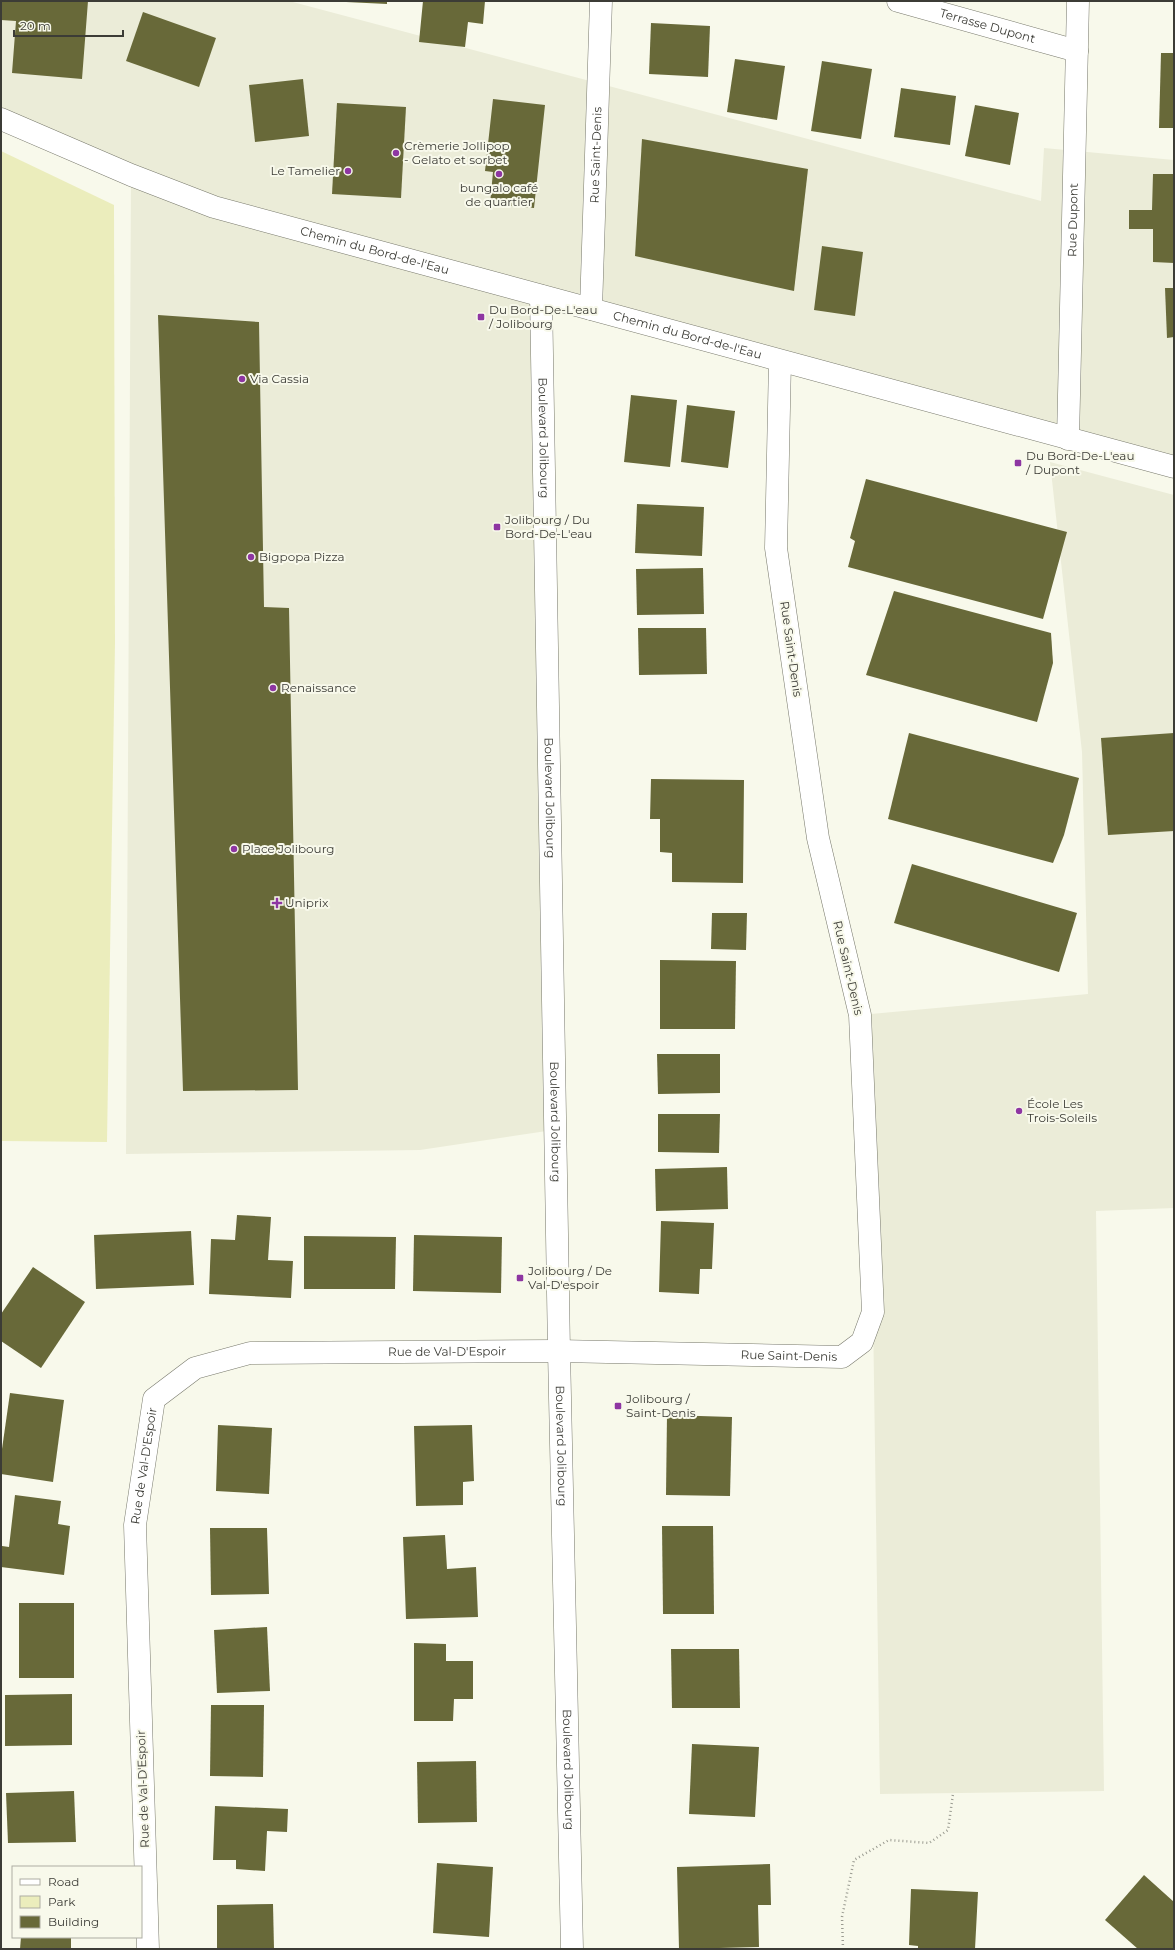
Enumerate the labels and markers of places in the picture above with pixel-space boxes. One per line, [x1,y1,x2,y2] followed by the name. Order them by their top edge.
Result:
[404,138,510,167] place label: Crèmerie Jollipop - Gelato et sorbet
[391,148,401,158] marker: Crèmerie Jollipop - Gelato et sorbet
[271,163,340,178] place label: Le Tamelier
[343,166,353,176] marker: Le Tamelier
[494,169,504,179] marker: bungalo café de quartier
[460,180,538,209] place label: bungalo café de quartier
[488,302,597,331] place label: Du Bord-De-L'eau / Jolibourg
[476,312,486,322] marker: Du Bord-De-L'eau / Jolibourg
[250,371,309,386] place label: Via Cassia
[237,374,247,384] marker: Via Cassia
[1025,448,1134,477] place label: Du Bord-De-L'eau / Dupont
[1013,458,1023,468] marker: Du Bord-De-L'eau / Dupont
[504,512,592,541] place label: Jolibourg / Du Bord-De-L'eau
[492,522,502,532] marker: Jolibourg / Du Bord-De-L'eau
[259,549,345,564] place label: Bigpopa Pizza
[246,552,256,562] marker: Bigpopa Pizza
[281,680,356,695] place label: Renaissance
[268,683,278,693] marker: Renaissance
[242,841,335,856] place label: Place Jolibourg
[229,844,239,854] marker: Place Jolibourg
[285,895,329,910] place label: Uniprix
[272,898,282,908] marker: Uniprix
[1027,1096,1097,1125] place label: École Les Trois-Soleils
[1014,1106,1024,1116] marker: École Les Trois-Soleils
[527,1263,612,1292] place label: Jolibourg / De Val-D'espoir
[515,1273,525,1283] marker: Jolibourg / De Val-D'espoir
[625,1391,696,1420] place label: Jolibourg / Saint-Denis
[613,1401,623,1411] marker: Jolibourg / Saint-Denis

